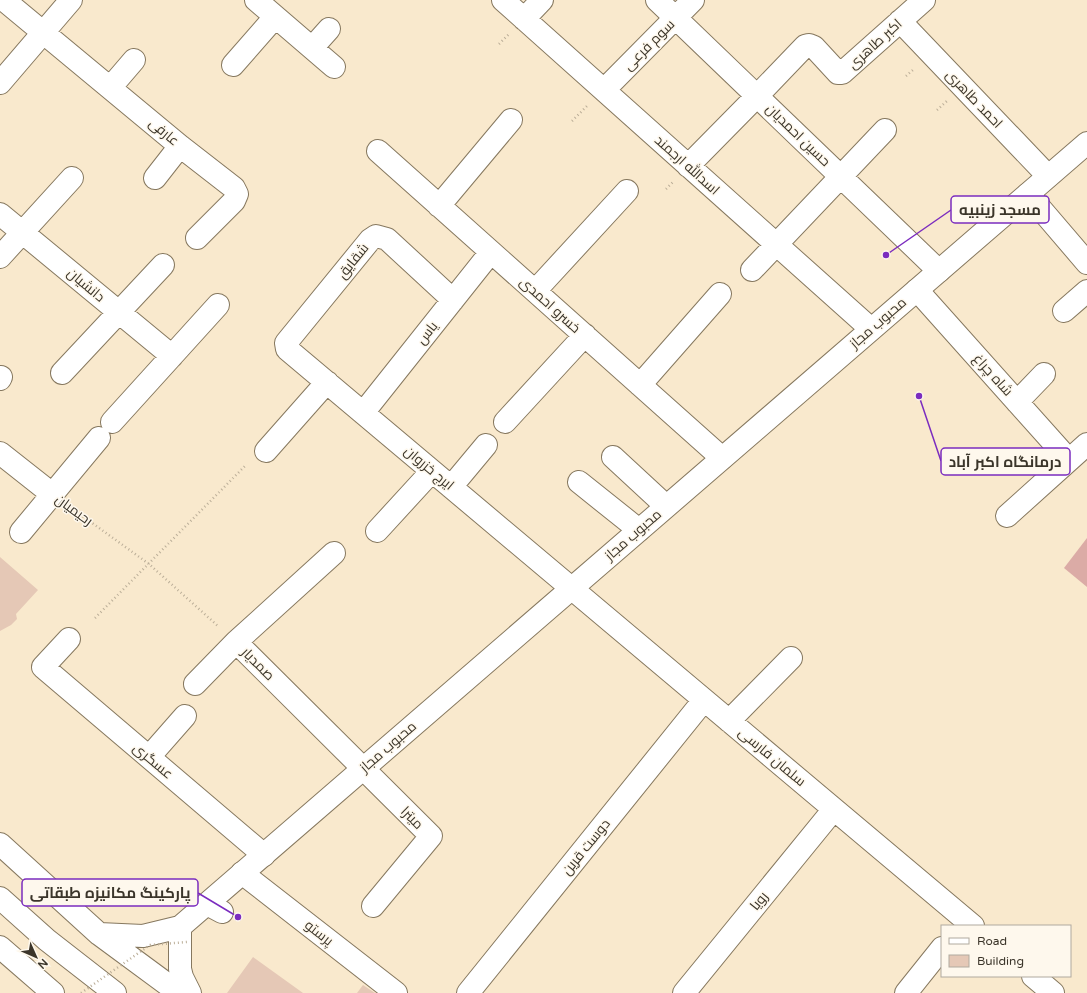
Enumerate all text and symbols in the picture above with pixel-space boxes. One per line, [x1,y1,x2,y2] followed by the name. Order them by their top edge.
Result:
[844,15,906,73] street label: اکبر طاهری
[620,16,679,75] street label: سوم فرعی
[942,66,1006,132] street label: احمد طاهری
[762,100,834,170] street label: حسین احمدیان
[145,114,183,150] street label: عارفی
[651,131,724,199] street label: اسدالله ارجمند
[951,196,1049,223] callout: مسجد زینبیه
[959,201,1041,219] text: مسجد زینبیه
[334,240,372,282] street label: شقایق
[64,264,108,306] street label: دانشیان
[516,273,584,337] street label: خسرو احمدی
[845,294,910,353] street label: محبوب مجاز
[413,318,441,348] street label: یاس
[969,350,1016,400] street label: شاه چراغ
[401,442,457,494] street label: ایرج خزروان
[941,448,1070,475] callout: درمانگاه اکبر آباد
[949,453,1061,471] text: درمانگاه اکبر آباد
[52,491,96,529] street label: رحیمیان
[600,506,665,565] street label: محبوب مجاز
[237,643,278,684] street label: صمدیار
[355,718,420,777] street label: محبوب مجاز
[735,724,809,790] street label: سلمان فارسی
[130,739,176,783] street label: عسگری
[397,803,427,833] street label: میترا
[558,816,614,878] street label: دوست قرین
[22,879,198,906] callout: پارکینگ مکانیزه طبقاتی
[30,884,191,904] text: پارکینگ مکانیزه طبقاتی
[746,888,772,914] street label: رویا
[301,917,337,950] street label: پرستو
[941,925,1071,977] legend
[977,934,1007,948] text: Road
[16,937,56,977] north arrow
[977,954,1024,968] text: Building
[35,956,50,971] text: N

